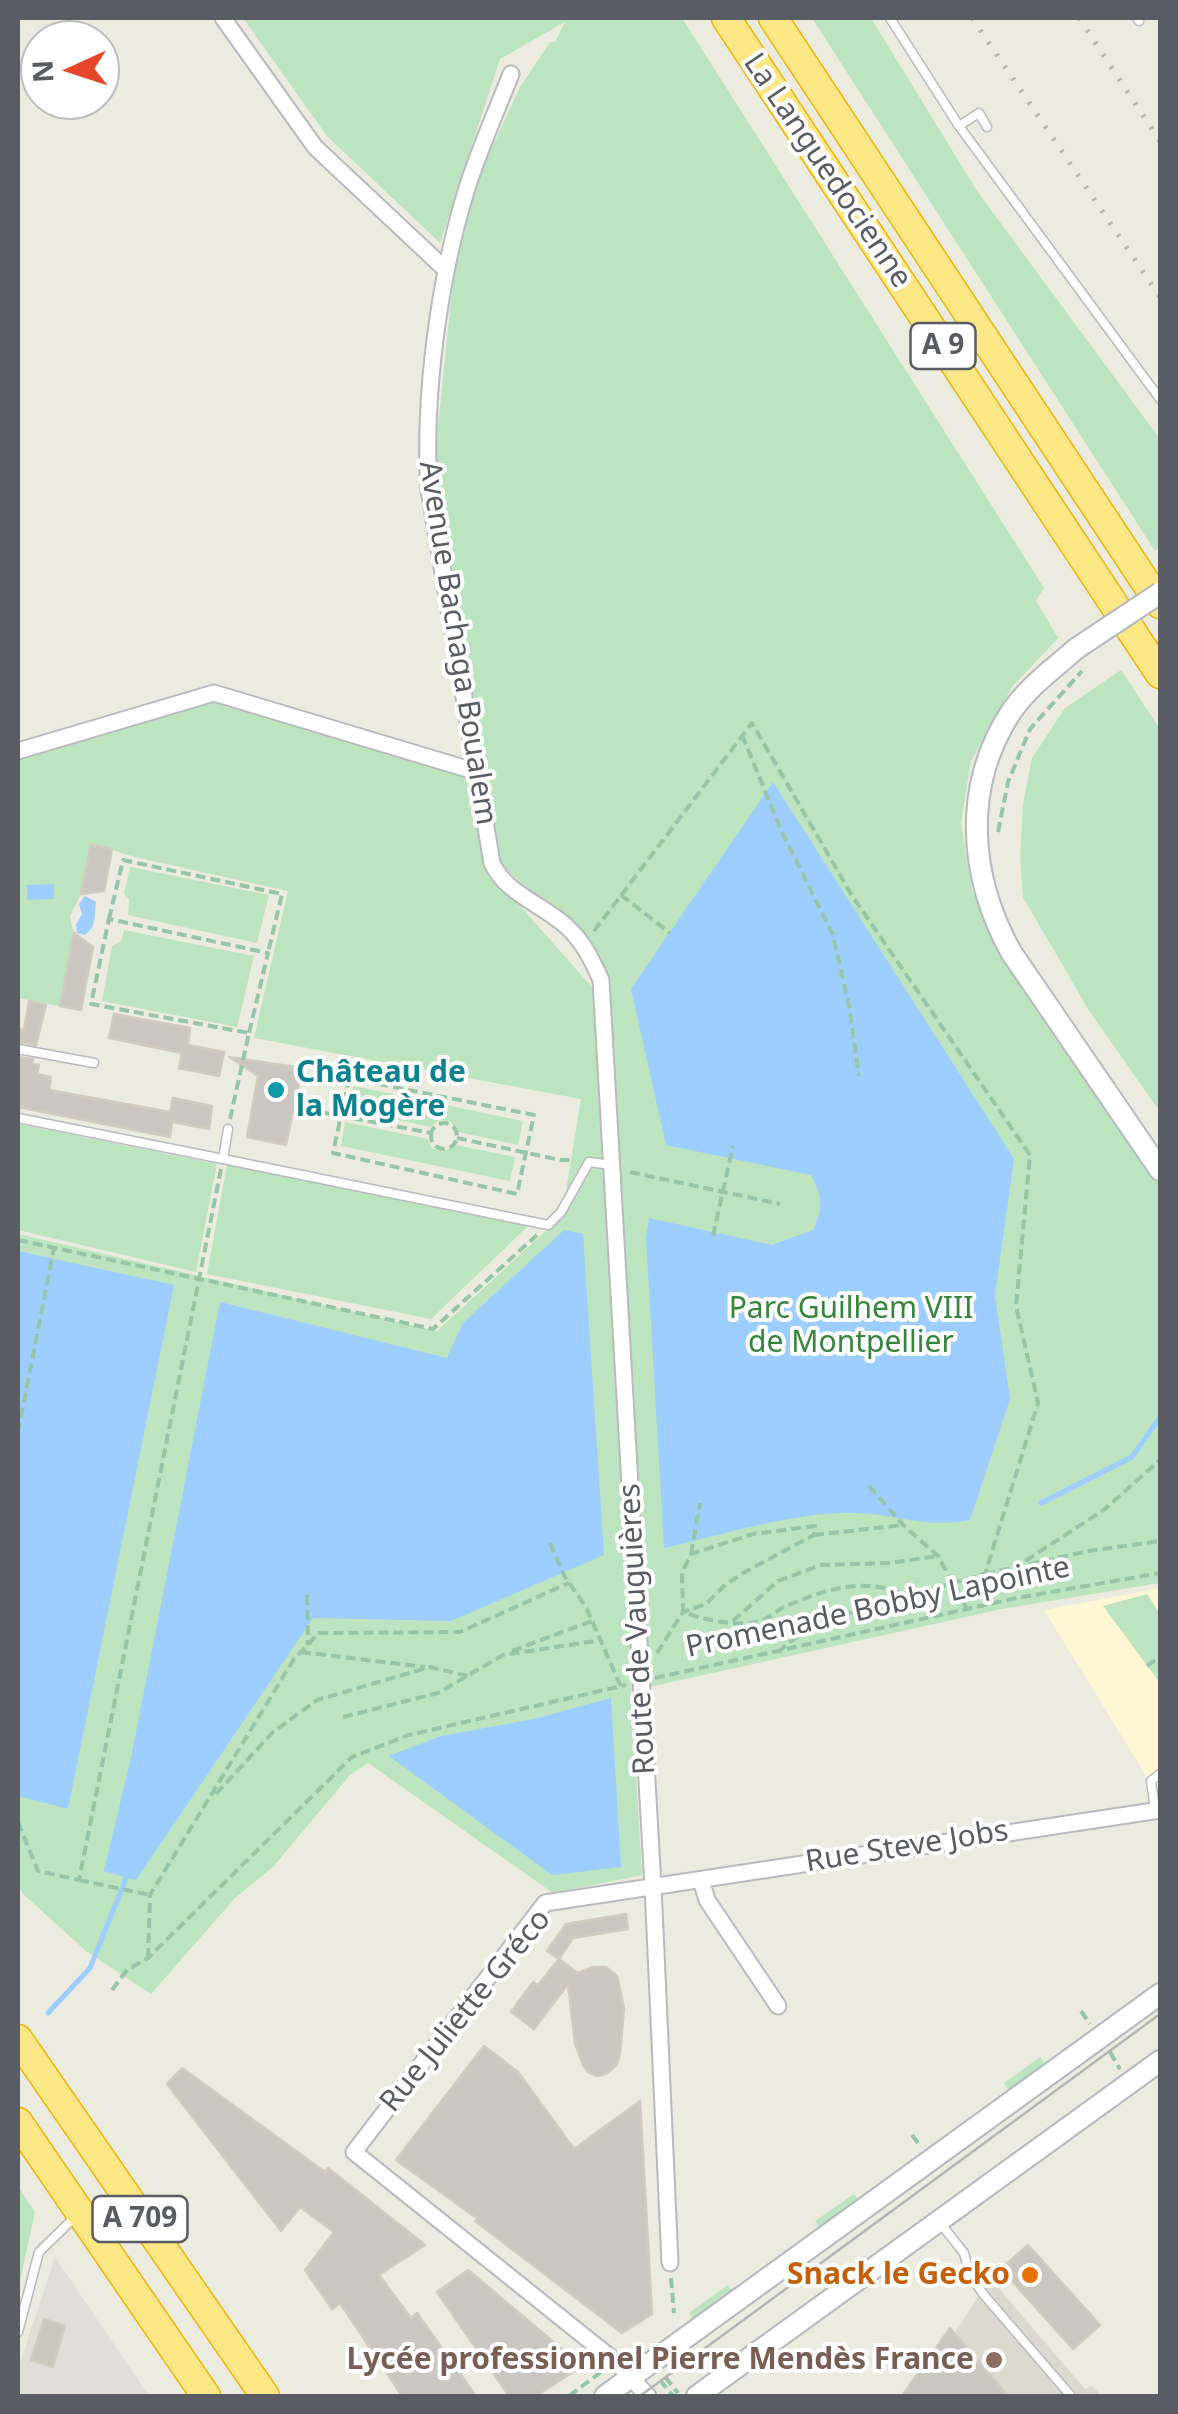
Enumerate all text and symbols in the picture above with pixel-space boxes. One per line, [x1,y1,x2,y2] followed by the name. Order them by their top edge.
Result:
[20,20,120,120] north arrow
[735,47,919,295] street label: La Languedocienne
[22,59,62,84] text: N
[910,323,976,369] road number: A 9
[410,458,504,828] street label: Avenue Bachaga Boualem
[296,1055,466,1126] place label: Château de la Mogère
[265,1079,287,1101] marker: Château de la Mogère
[729,1291,973,1362] park label: Parc Guilhem VIII de Montpellier
[612,1482,664,1776] street label: Route de Vauguières
[683,1550,1073,1666] street label: Promenade Bobby Lapointe
[803,1813,1011,1881] street label: Rue Steve Jobs
[373,1902,559,2120] street label: Rue Juliette Gréco
[92,2196,188,2242] road number: A 709
[787,2257,1010,2293] place label: Snack le Gecko
[1019,2264,1041,2286] marker: Snack le Gecko
[346,2342,974,2378] place label: Lycée professionnel Pierre Mendès France
[983,2349,1005,2371] marker: Lycée professionnel Pierre Mendès France

